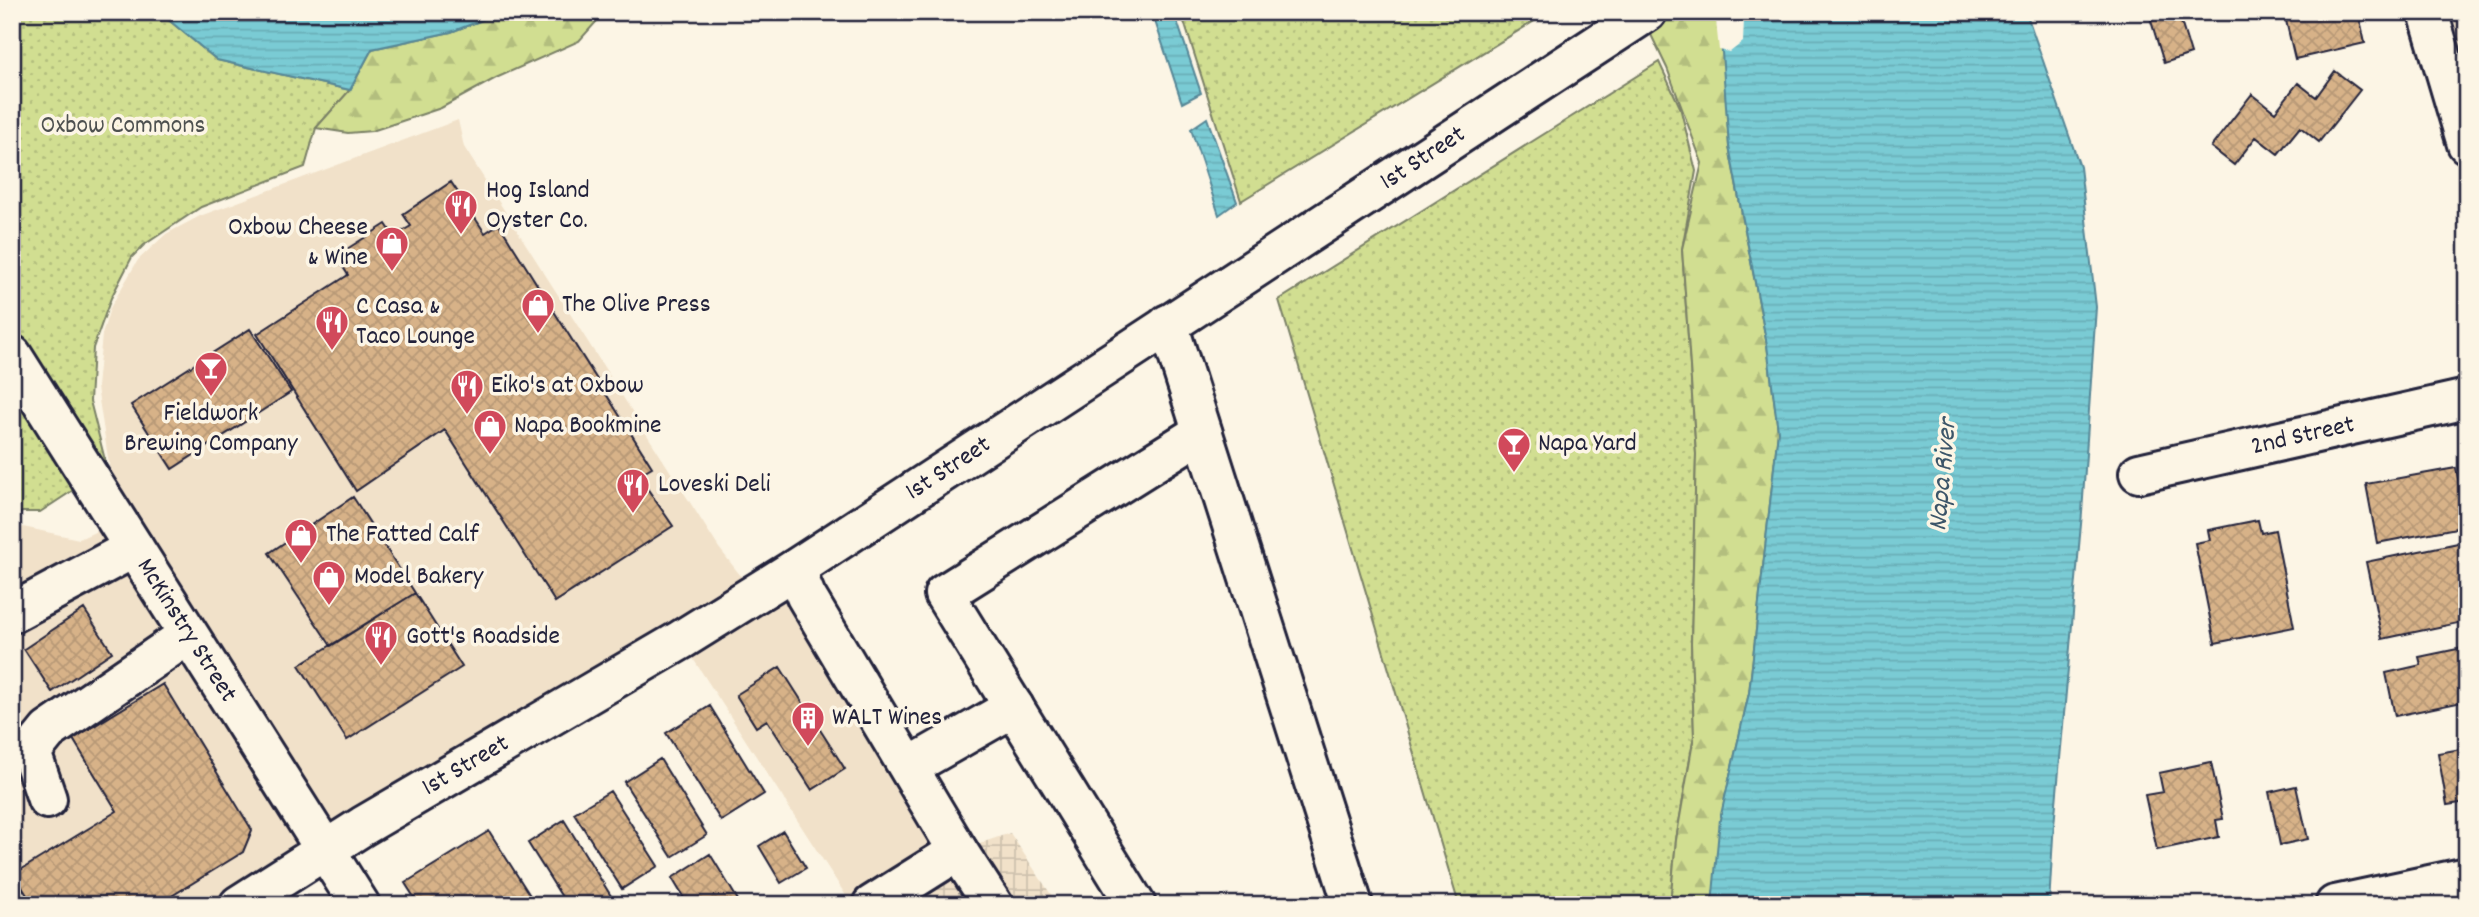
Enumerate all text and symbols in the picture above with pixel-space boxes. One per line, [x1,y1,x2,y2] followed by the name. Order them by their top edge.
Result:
[41,108,205,145] park label: Oxbow Commons
[1373,117,1473,200] street label: 1st Street
[486,173,590,240] place label: Hog Island Oyster Co.
[442,187,480,236] restaurant icon: Hog Island Oyster Co.
[228,210,368,277] place label: Oxbow Cheese & Wine
[373,224,411,273] shop icon: Oxbow Cheese & Wine
[519,286,557,335] shop icon: The Olive Press
[562,287,711,324] place label: The Olive Press
[356,289,475,356] place label: C Casa & Taco Lounge
[313,303,351,352] restaurant icon: C Casa & Taco Lounge
[192,349,230,398] bar icon: Fieldwork Brewing Company
[448,367,486,416] restaurant icon: Eiko's at Oxbow
[491,368,644,405] place label: Eiko's at Oxbow
[124,396,298,463] place label: Fieldwork Brewing Company
[2248,406,2358,466] street label: 2nd Street
[471,407,509,456] shop icon: Napa Bookmine
[514,408,661,445] place label: Napa Bookmine
[1920,414,1970,533] water label: Napa River
[1495,425,1533,474] bar icon: Napa Yard
[1538,426,1637,463] place label: Napa Yard
[898,427,999,510] street label: 1st Street
[614,466,652,515] restaurant icon: Loveski Deli
[658,467,771,504] place label: Loveski Deli
[282,516,320,565] shop icon: The Fatted Calf
[326,517,479,554] place label: The Fatted Calf
[127,551,246,710] street label: McKinstry Street
[310,558,348,607] shop icon: Model Bakery
[354,559,484,596] place label: Model Bakery
[362,618,400,667] restaurant icon: Gott's Roadside
[406,619,560,656] place label: Gott's Roadside
[789,699,827,748] building icon: WALT Wines
[832,700,942,737] place label: WALT Wines
[415,726,517,806] street label: 1st Street

